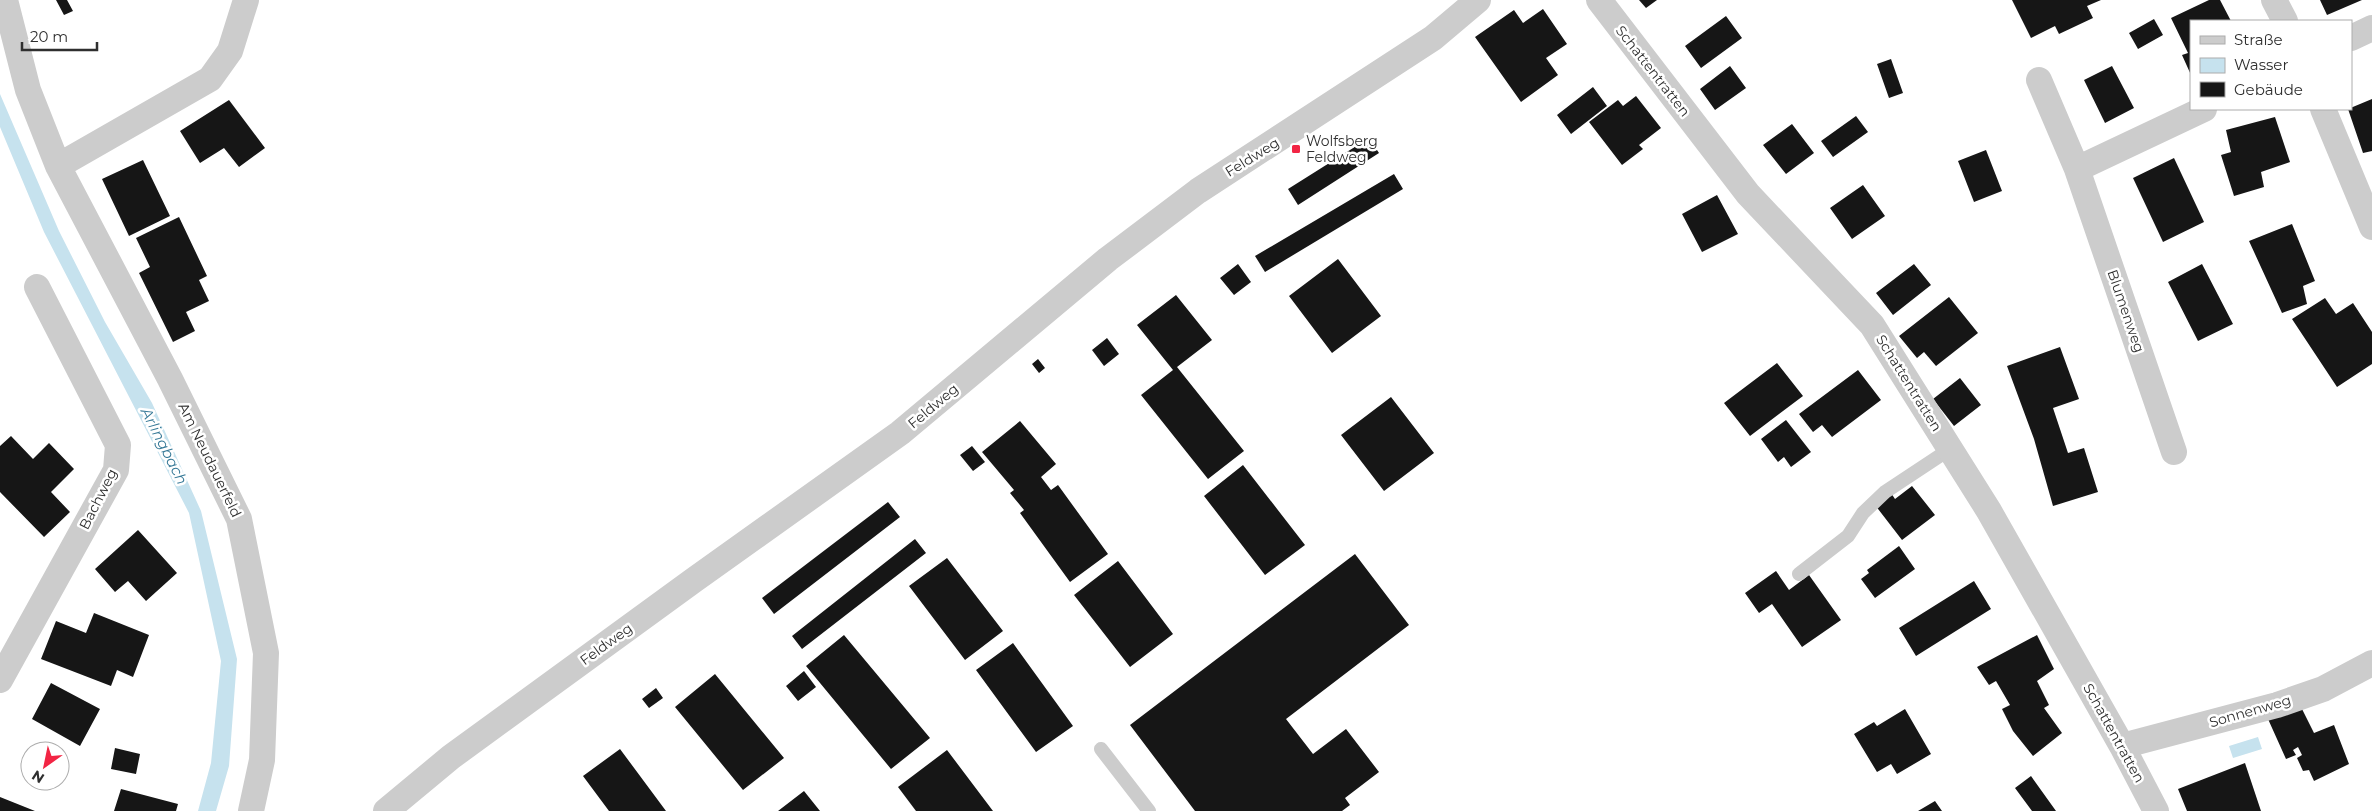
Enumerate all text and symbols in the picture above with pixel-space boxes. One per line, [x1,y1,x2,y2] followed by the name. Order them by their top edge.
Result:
[22,20,98,52] scale bar
[2190,20,2352,110] legend
[1612,22,1694,120] street label: Schattentratten
[30,27,68,46] text: 20 m
[2234,30,2283,49] text: Straße
[2234,55,2288,74] text: Wasser
[2234,80,2303,99] text: Gebäude
[1306,132,1378,166] place label: Wolfsberg Feldweg
[1222,133,1282,181] street label: Feldweg
[1290,143,1302,155] marker: Wolfsberg Feldweg
[2103,267,2149,355] street label: Blumenweg
[1872,331,1946,435] street label: Schattentratten
[904,380,962,432] street label: Feldweg
[174,400,246,520] street label: Am Neudauerfeld
[136,403,192,487] water label: Arlingbach
[75,465,121,533] street label: Bachweg
[576,619,636,669] street label: Feldweg
[2079,680,2149,786] street label: Schattentratten
[2207,691,2293,731] street label: Sonnenweg
[20,741,70,791] north arrow
[28,766,48,788] text: N

